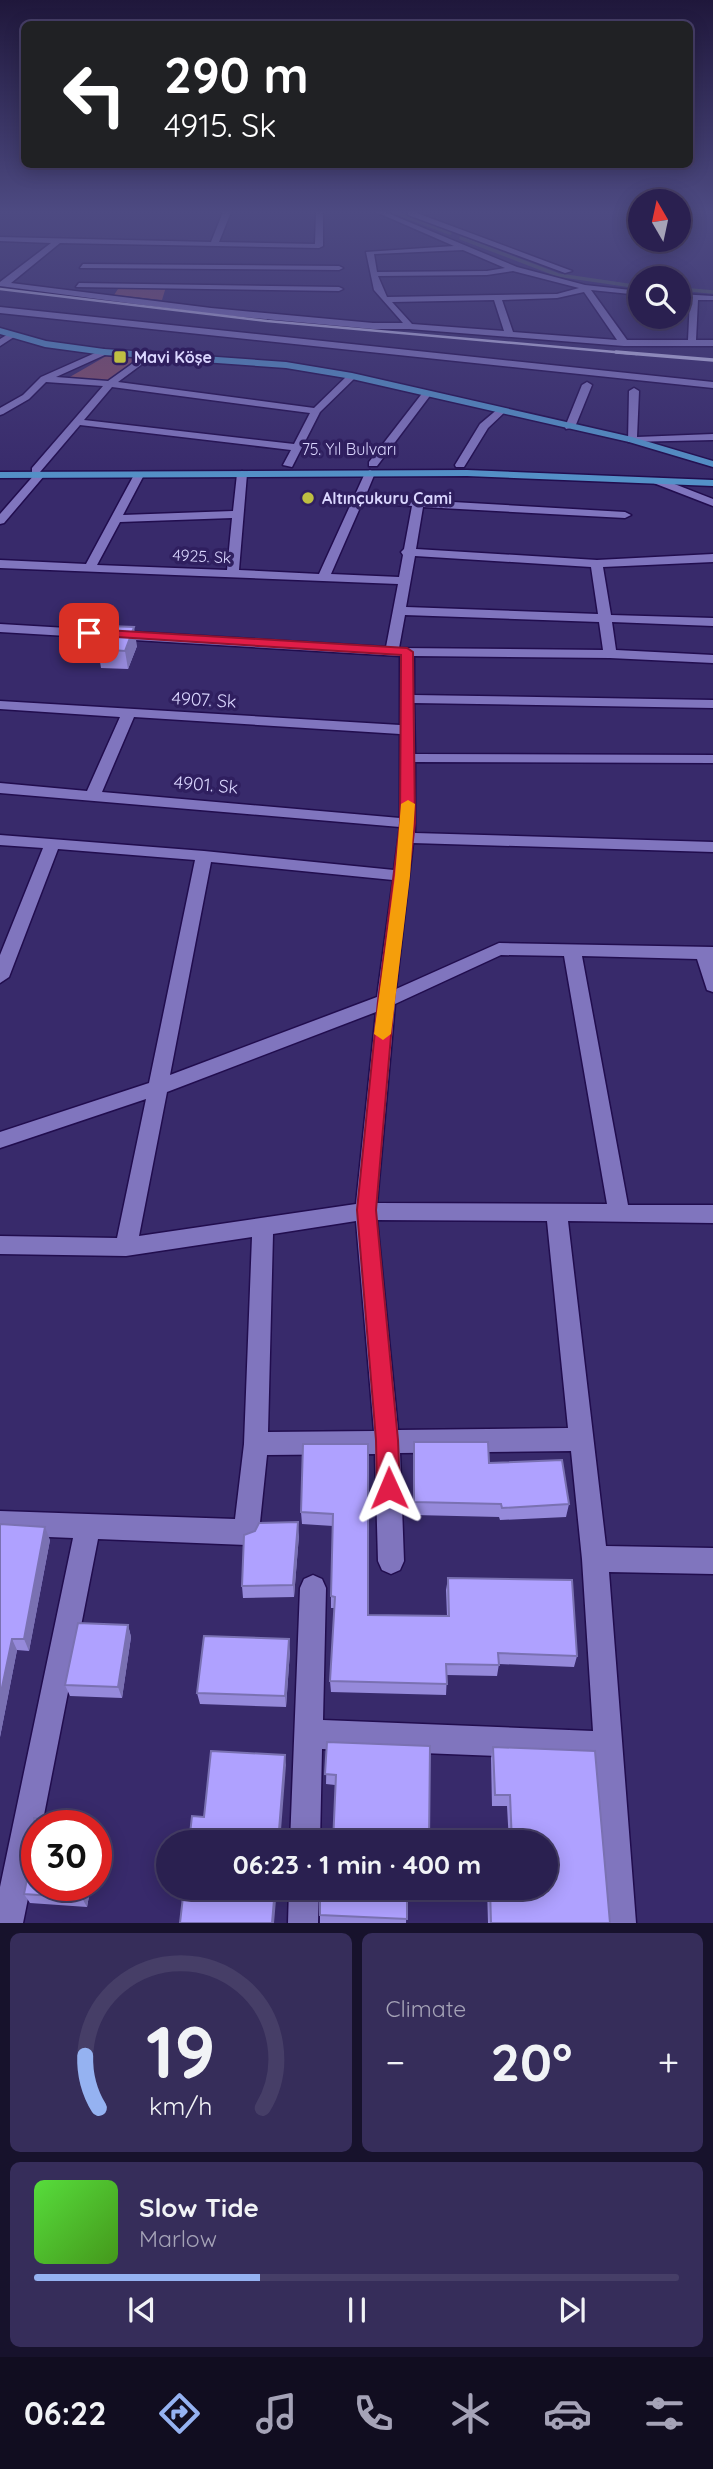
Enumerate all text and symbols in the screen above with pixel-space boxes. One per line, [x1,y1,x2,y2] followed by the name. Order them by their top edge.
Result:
[164,44,309,105] text: 290 m
[49,49,140,140] icon: left
[164,105,276,145] text: 4915. Sk
[628,189,691,252] north arrow
[628,189,691,329] map controls
[628,266,691,329] button: search
[134,347,212,367] place label: Mavi Köşe
[112,349,128,365] marker: Mavi Köşe
[302,439,396,459] street label: 75. Yıl Bulvarı
[322,488,452,508] place label: Altınçukuru Cami
[300,490,316,506] marker: Altınçukuru Cami
[172,544,232,568] street label: 4925. Sk
[59,603,119,663] pin
[70,614,108,652] icon: arrive
[171,686,237,713] street label: 4907. Sk
[173,770,239,799] street label: 4901. Sk
[352,1451,426,1525] position arrow
[21,1810,112,1901] speed limit sign: 30
[233,1848,481,1881] text: 06:23 · 1 min · 400 m
[386,1994,466,2023] text: Climate
[146,2006,216,2097] text: 19
[490,2029,572,2094] text: 20°
[386,2038,405,2086] text: −
[658,2038,679,2086] text: +
[149,2090,212,2121] text: km/h
[139,2191,259,2224] text: Slow Tide
[139,2224,217,2253] text: Marlow
[123,2291,161,2329] icon: previous
[338,2291,376,2329] icon: pause
[553,2291,591,2329] icon: next
[155,2389,204,2438] icon: directions
[252,2389,301,2438] icon: music
[349,2389,398,2438] icon: phone
[446,2389,495,2438] icon: climate
[543,2389,592,2438] icon: car
[640,2389,689,2438] icon: filters
[24,2393,107,2433] text: 06:22

